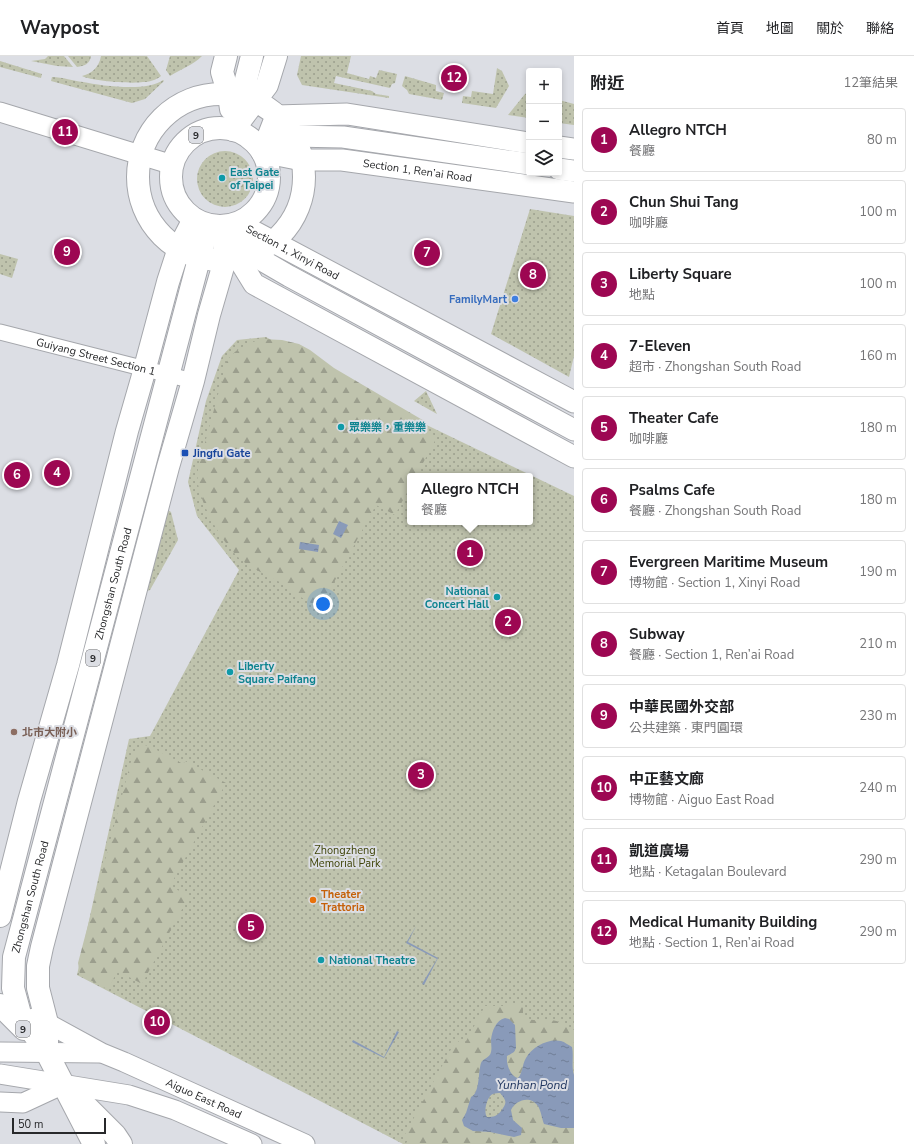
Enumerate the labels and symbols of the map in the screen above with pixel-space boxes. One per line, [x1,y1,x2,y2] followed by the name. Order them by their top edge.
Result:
[441,63,467,93] pin: 12
[52,117,78,147] pin: 11
[189,127,203,143] road number: 9
[362,156,473,186] street label: Section 1, Ren’ai Road
[230,165,279,193] place label: East Gate of Taipei
[217,173,227,183] marker: East Gate of Taipei
[243,222,342,284] street label: Section 1, Xinyi Road
[54,237,80,267] pin: 9
[414,238,440,268] pin: 7
[520,260,546,290] pin: 8
[449,292,508,307] place label: FamilyMart
[510,294,520,304] marker: FamilyMart
[35,335,157,379] street label: Guiyang Street Section 1
[349,420,426,435] place label: 眾樂樂，重樂樂
[336,422,346,432] marker: 眾樂樂，重樂樂
[192,446,250,461] place label: Jingfu Gate
[180,448,190,458] marker: Jingfu Gate
[44,458,70,488] pin: 4
[4,460,30,490] pin: 6
[91,526,135,642] street label: Zhongshan South Road
[457,538,483,568] pin: 1
[425,584,489,612] place label: National Concert Hall
[492,592,502,602] marker: National Concert Hall
[313,594,333,614] your location
[495,607,521,637] pin: 2
[86,650,100,666] road number: 9
[238,659,316,687] place label: Liberty Square Paifang
[225,667,235,677] marker: Liberty Square Paifang
[22,725,77,740] place label: 北市大附小
[9,727,19,737] marker: 北市大附小
[408,760,434,790] pin: 3
[8,839,52,955] street label: Zhongshan South Road
[309,843,381,871] park label: Zhongzheng Memorial Park
[321,887,365,915] place label: Theater Trattoria
[308,895,318,905] marker: Theater Trattoria
[238,912,264,942] pin: 5
[329,953,415,968] place label: National Theatre
[316,955,326,965] marker: National Theatre
[144,1007,170,1037] pin: 10
[16,1021,30,1037] road number: 9
[163,1075,244,1122] street label: Aiguo East Road
[497,1077,567,1093] water label: Yunhan Pond
[12,1116,106,1135] scale bar

